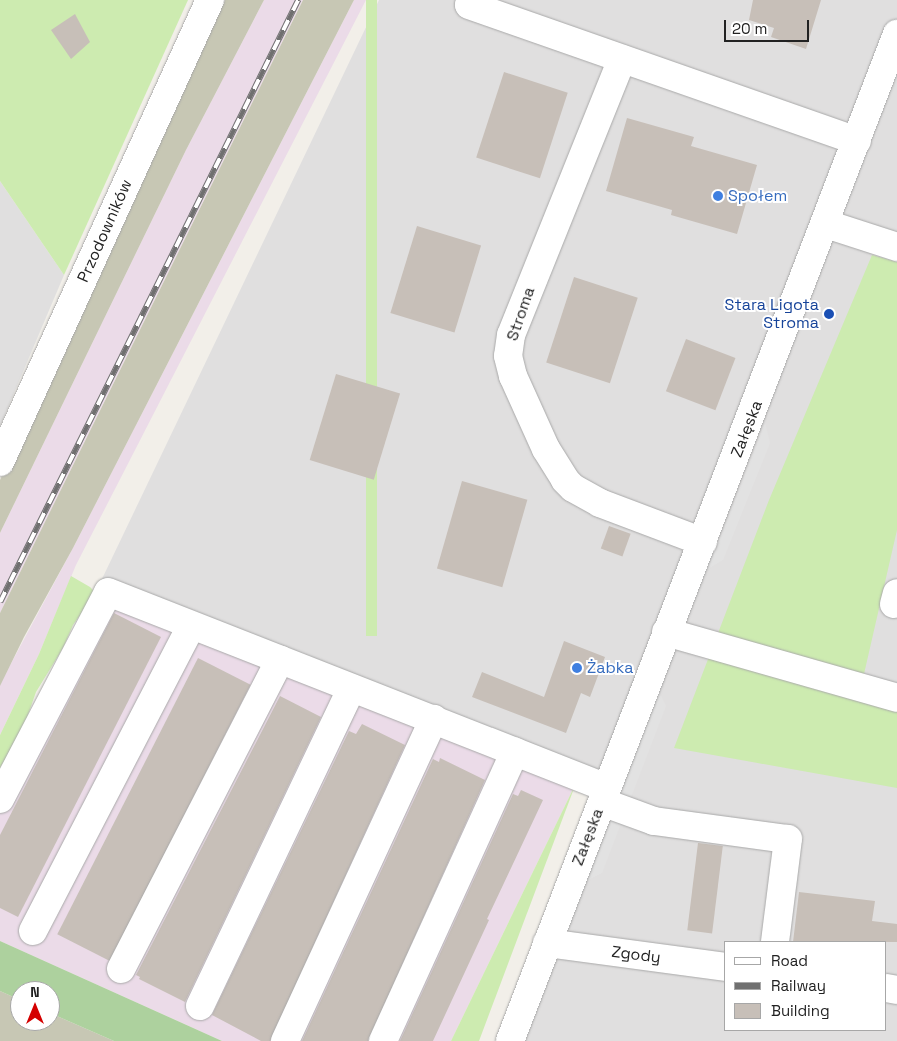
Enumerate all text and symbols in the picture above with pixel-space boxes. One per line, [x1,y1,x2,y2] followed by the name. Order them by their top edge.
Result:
[727,10,812,42] scale bar
[732,19,767,38] text: 20 m
[74,176,136,286] street label: Przodowników
[728,186,787,206] place label: Społem
[712,190,724,202] marker: Społem
[503,285,539,343] street label: Stroma
[725,295,819,333] place label: Stara Ligota Stroma
[823,308,835,320] marker: Stara Ligota Stroma
[727,398,767,460] street label: Załęska
[587,658,633,678] place label: Żabka
[571,662,583,674] marker: Żabka
[568,806,608,868] street label: Załęska
[724,941,887,1031] legend
[610,942,662,968] street label: Zgody
[771,951,808,970] text: Road
[771,976,826,995] text: Railway
[10,981,60,1031] north arrow
[30,983,40,1001] text: N
[771,1001,830,1020] text: Building

